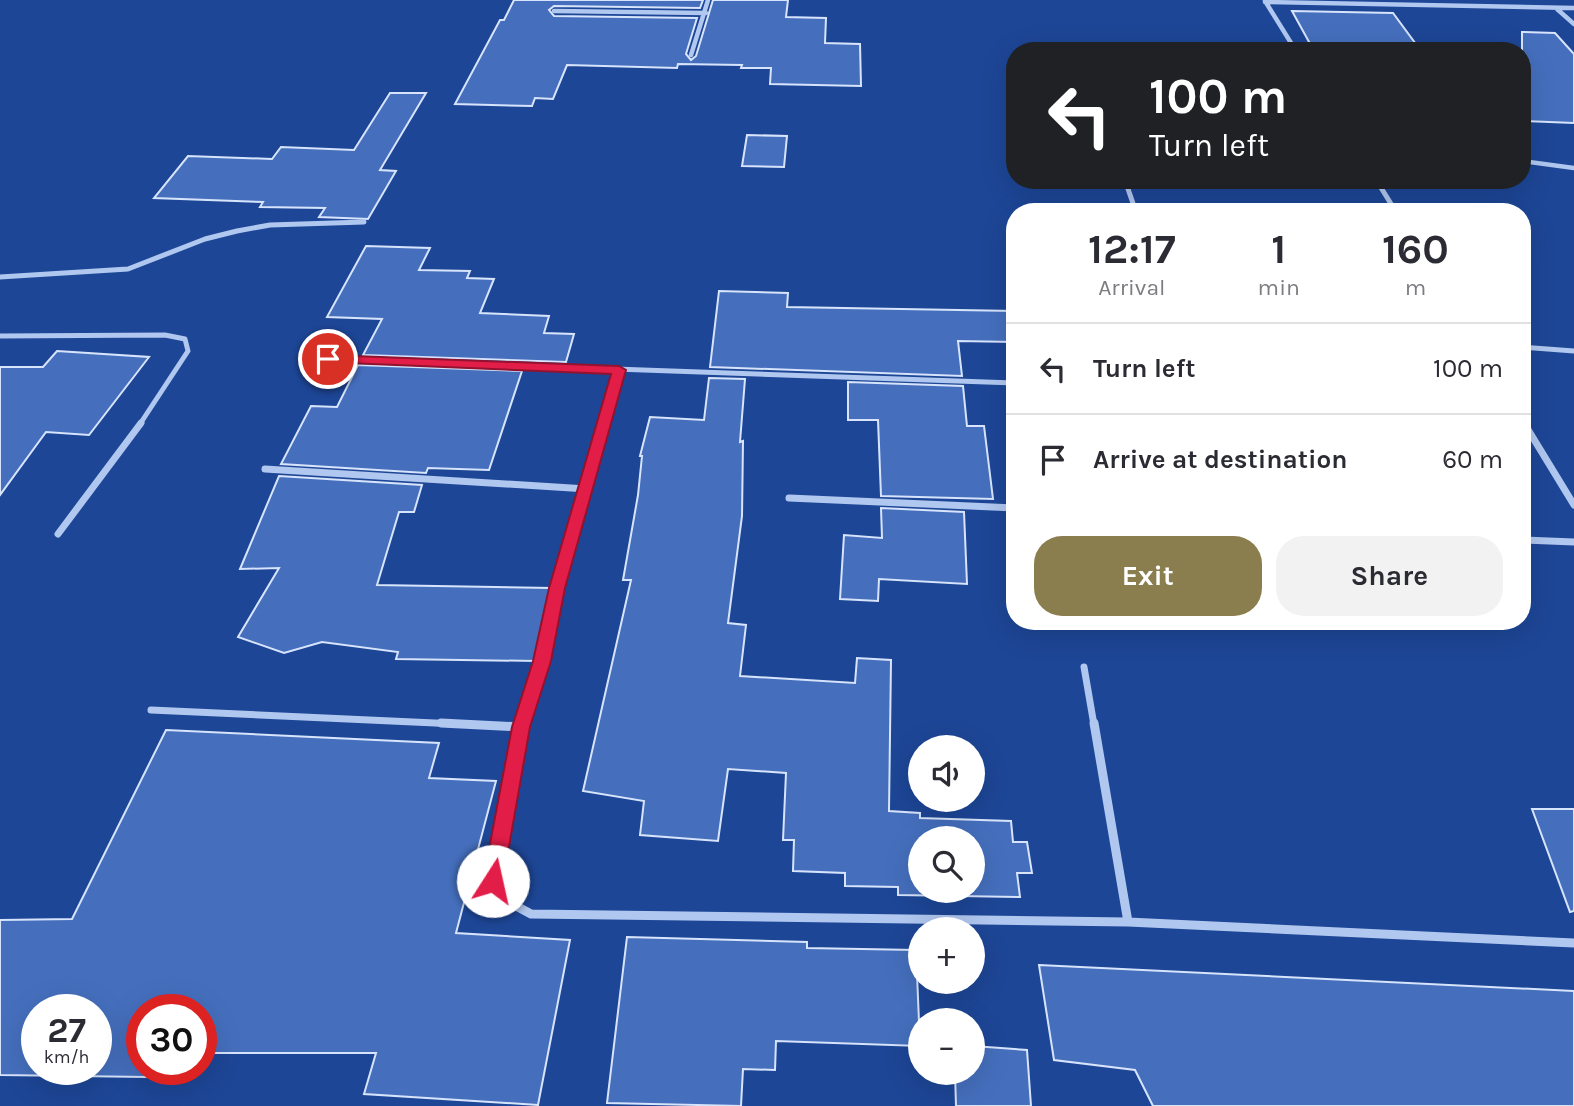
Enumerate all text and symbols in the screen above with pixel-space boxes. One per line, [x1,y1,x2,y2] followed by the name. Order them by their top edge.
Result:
[1149,68,1287,125] text: 100 m
[1034,70,1125,161] icon: left
[1149,127,1269,164] text: Turn left
[1088,224,1176,274] text: 12:17
[1271,224,1286,274] text: 1
[1382,224,1449,274] text: 160
[1098,274,1165,301] text: Arrival
[1258,274,1300,301] text: min
[1405,274,1426,301] text: m
[298,329,358,389] pin
[309,340,347,378] icon: arrive
[1034,350,1072,388] icon: left
[1093,353,1195,384] text: Turn left
[1433,353,1503,384] text: 100 m
[1034,441,1072,479] icon: arrive
[1093,444,1347,475] text: Arrive at destination
[1442,444,1503,475] text: 60 m
[1034,536,1262,616] button: Exit
[1276,536,1503,616] button: Share
[908,735,985,1085] map controls
[908,735,985,812] button: sound
[908,826,985,903] button: search
[456,844,530,918] position arrow
[908,917,985,994] button: +
[126,994,217,1085] speed limit sign: 30
[908,1008,985,1085] button: −
[47,1010,86,1051] text: 27
[44,1046,89,1068] text: km/h

